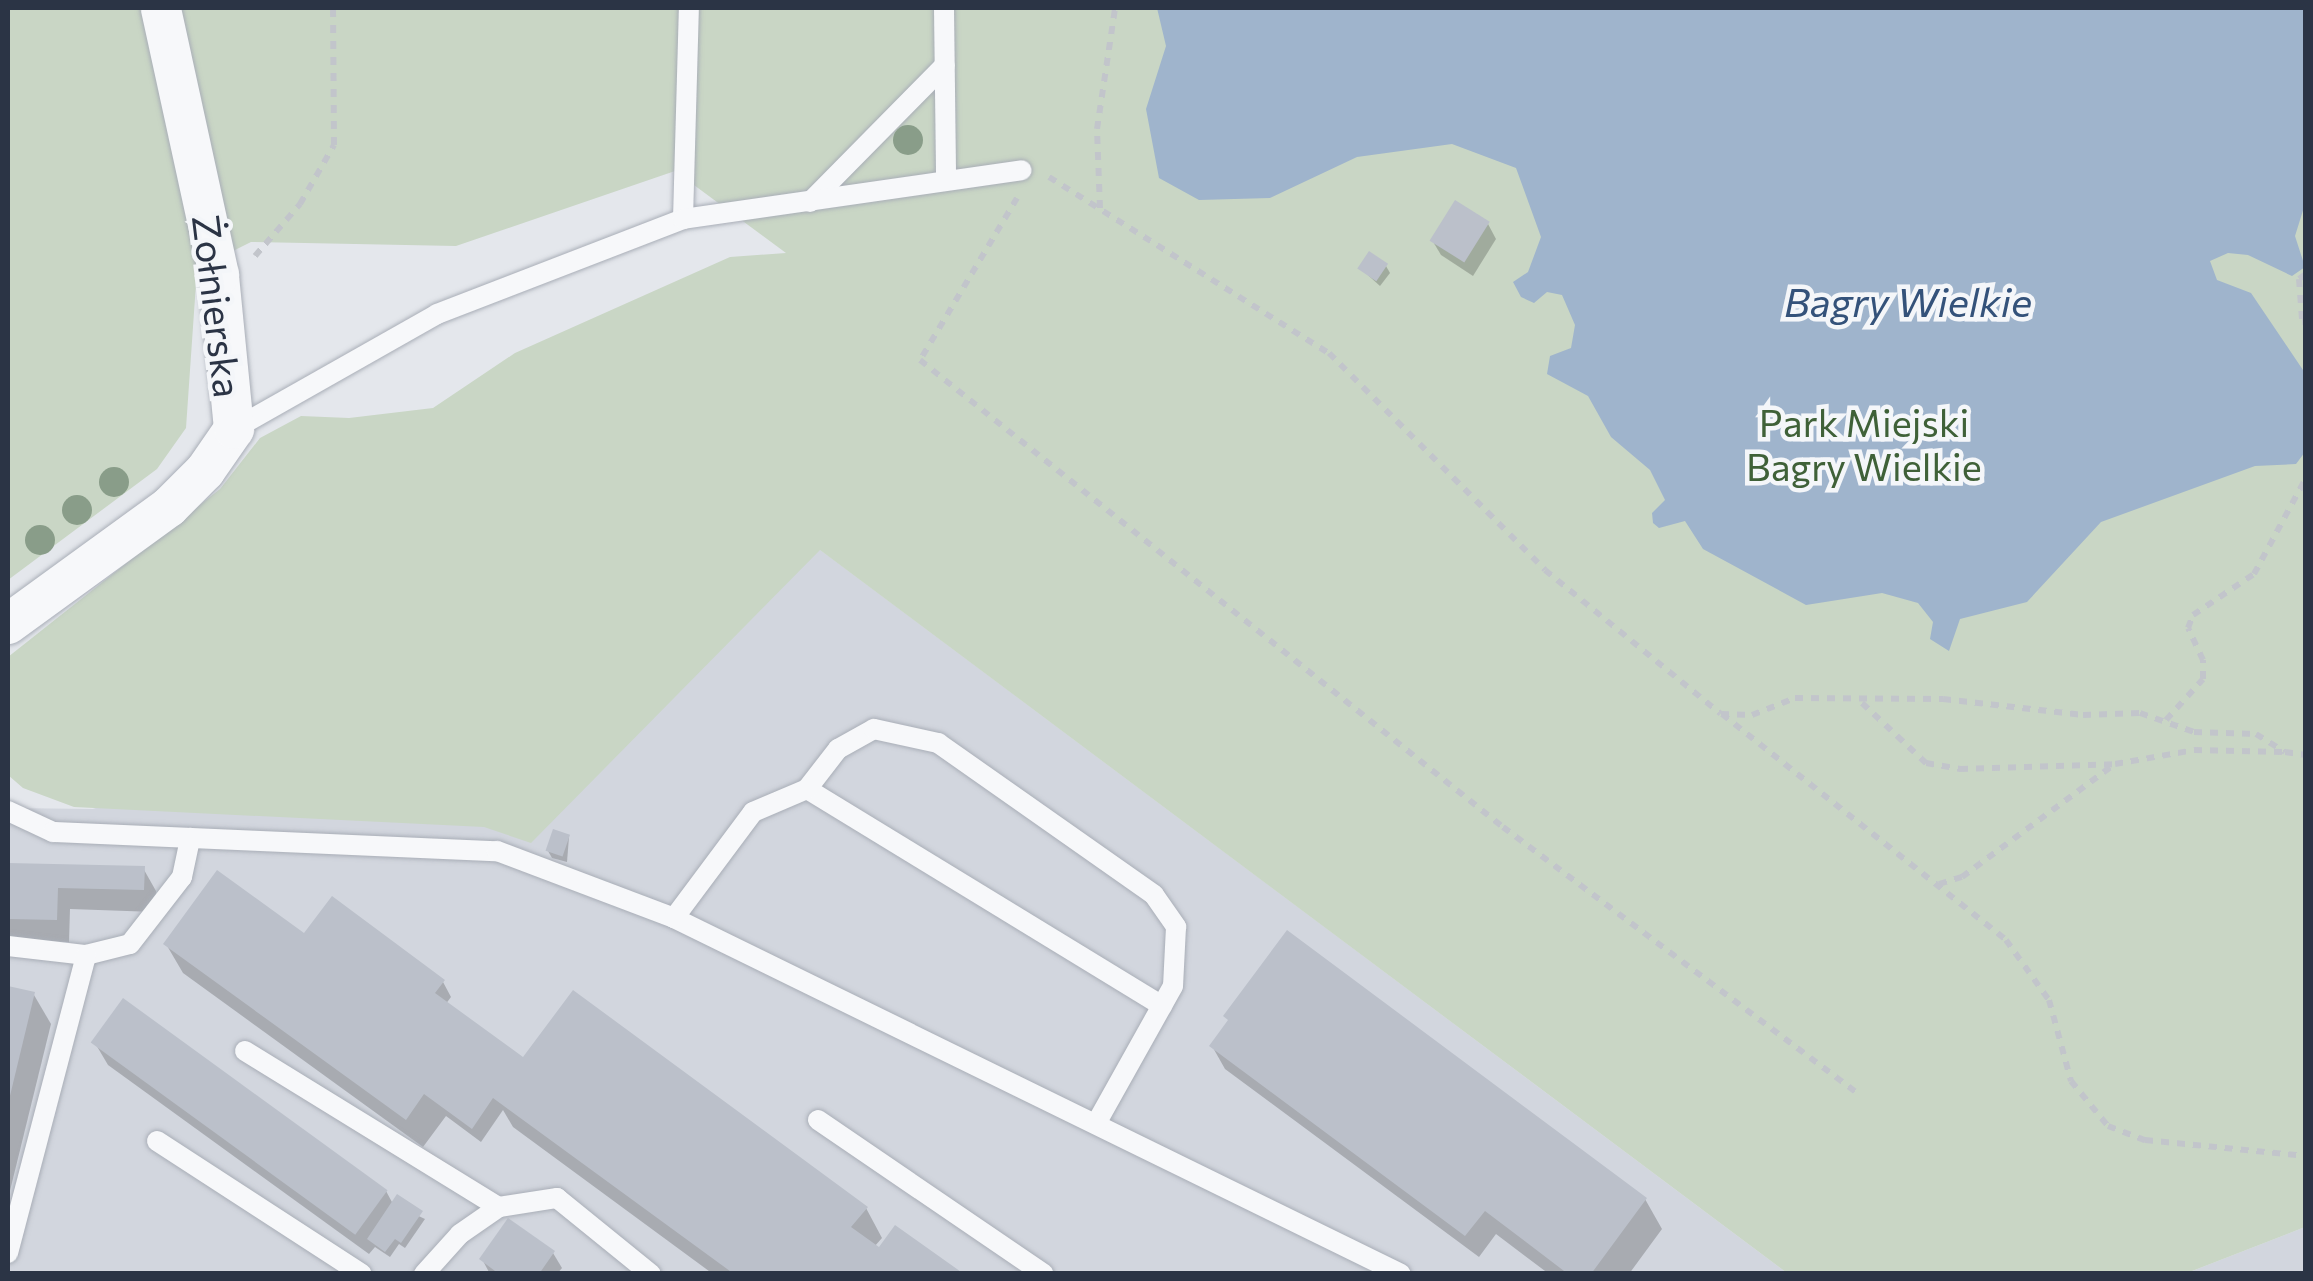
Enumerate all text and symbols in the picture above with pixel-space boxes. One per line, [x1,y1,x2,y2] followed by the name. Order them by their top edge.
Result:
[184,212,252,400] street label: Żołnierska
[1784,277,2032,325] water label: Bagry Wielkie
[1746,399,1982,488] park label: Park Miejski Bagry Wielkie

